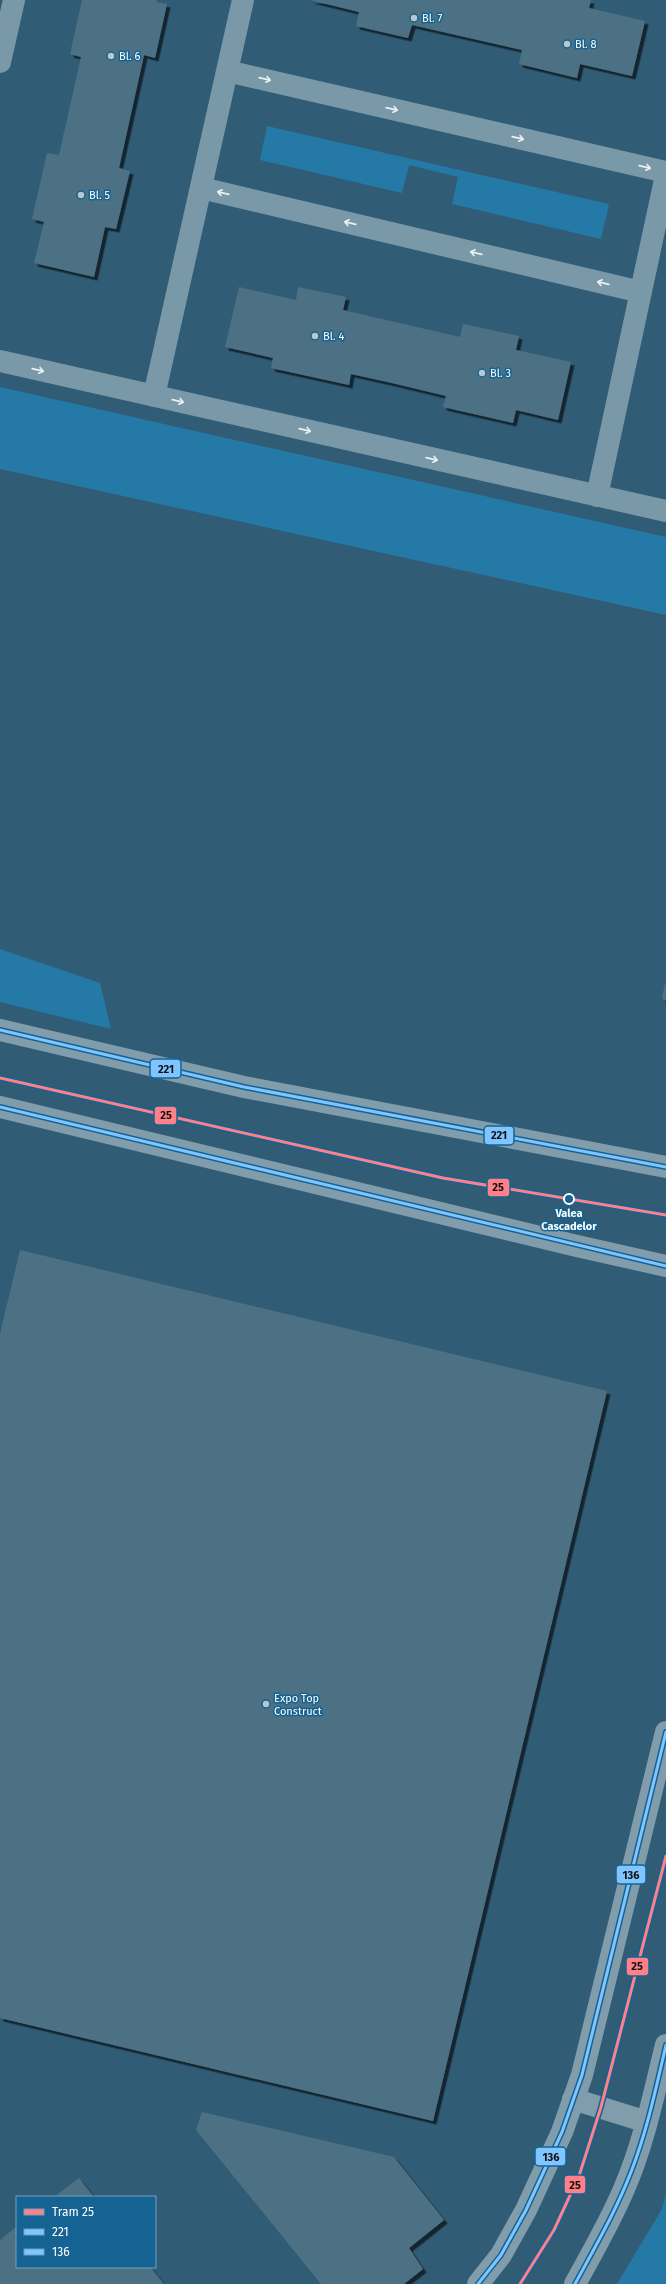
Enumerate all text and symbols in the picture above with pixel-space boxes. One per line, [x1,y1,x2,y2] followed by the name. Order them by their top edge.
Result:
[422,12,443,25] place label: Bl. 7
[409,13,419,23] marker: Bl. 7
[575,38,597,51] place label: Bl. 8
[562,39,572,49] marker: Bl. 8
[119,50,141,63] place label: Bl. 6
[106,51,116,61] marker: Bl. 6
[258,76,271,84] one-way arrow
[385,105,398,113] one-way arrow
[512,134,525,142] one-way arrow
[638,164,651,171] one-way arrow
[89,189,111,202] place label: Bl. 5
[217,189,230,196] one-way arrow
[76,190,86,200] marker: Bl. 5
[344,219,357,226] one-way arrow
[470,248,483,256] one-way arrow
[597,278,610,286] one-way arrow
[323,330,345,343] place label: Bl. 4
[310,331,320,341] marker: Bl. 4
[31,366,44,374] one-way arrow
[490,367,511,380] place label: Bl. 3
[477,368,487,378] marker: Bl. 3
[172,398,185,406] one-way arrow
[299,427,312,434] one-way arrow
[425,455,438,463] one-way arrow
[150,1059,181,1078] line badge: 221
[158,1063,174,1076] text: 221
[154,1106,177,1125] line badge: 25
[160,1109,172,1122] text: 25
[484,1126,514,1145] line badge: 221
[491,1129,507,1142] text: 221
[487,1178,510,1197] line badge: 25
[492,1181,504,1194] text: 25
[563,1193,575,1205] marker: Valea Cascadelor
[541,1207,597,1233] place label: Valea Cascadelor
[274,1692,322,1718] place label: Expo Top Construct
[261,1699,271,1709] marker: Expo Top Construct
[616,1865,646,1884] line badge: 136
[622,1869,640,1882] text: 136
[626,1957,649,1976] line badge: 25
[631,1960,643,1973] text: 25
[535,2147,566,2166] line badge: 136
[542,2151,560,2164] text: 136
[564,2175,586,2194] line badge: 25
[569,2179,581,2192] text: 25
[16,2196,156,2268] legend
[52,2205,94,2219] text: Tram 25
[52,2225,69,2239] text: 221
[52,2245,70,2259] text: 136

